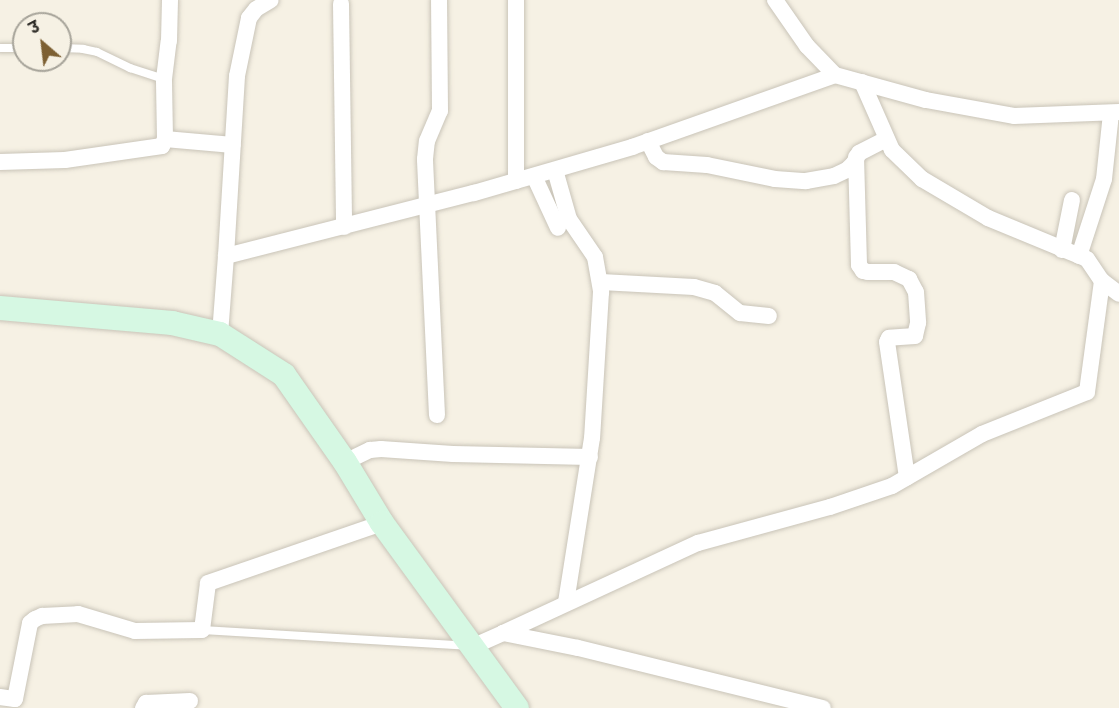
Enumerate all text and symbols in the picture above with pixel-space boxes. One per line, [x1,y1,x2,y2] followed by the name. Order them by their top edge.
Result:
[12,12,72,72] north arrow
[25,15,44,40] text: उ

